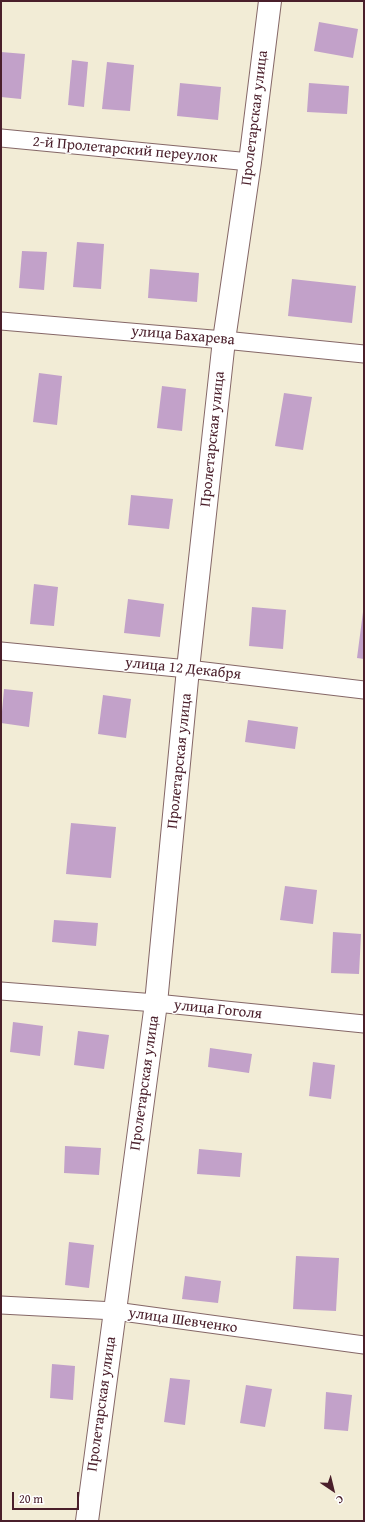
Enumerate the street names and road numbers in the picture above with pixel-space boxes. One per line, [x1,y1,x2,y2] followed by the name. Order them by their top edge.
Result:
[238,49,272,187] street label: Пролетарская улица
[32,133,218,167] street label: 2-й Пролетарский переулок
[131,323,235,349] street label: улица Бахарева
[197,370,229,508] street label: Пролетарская улица
[124,654,242,684] street label: улица 12 Декабря
[164,692,196,830] street label: Пролетарская улица
[173,996,263,1024] street label: улица Гоголя
[127,1014,163,1152] street label: Пролетарская улица
[127,1304,239,1338] street label: улица Шевченко
[84,1335,120,1473] street label: Пролетарская улица

